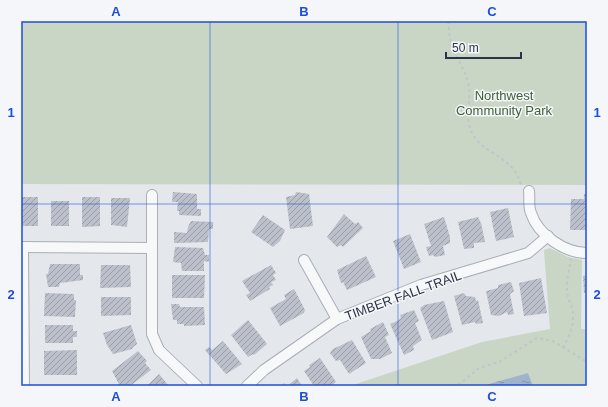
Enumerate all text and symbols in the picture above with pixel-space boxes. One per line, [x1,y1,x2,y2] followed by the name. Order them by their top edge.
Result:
[111,4,121,19] text: A
[299,4,309,19] text: B
[487,4,497,19] text: C
[446,34,521,60] scale bar
[452,41,479,55] text: 50 m
[456,88,553,118] park label: Northwest Community Park
[7,105,15,120] text: 1
[593,105,601,120] text: 1
[343,267,463,324] street label: TIMBER FALL TRAIL
[7,287,15,302] text: 2
[593,287,601,302] text: 2
[111,389,121,404] text: A
[299,389,309,404] text: B
[487,389,497,404] text: C

